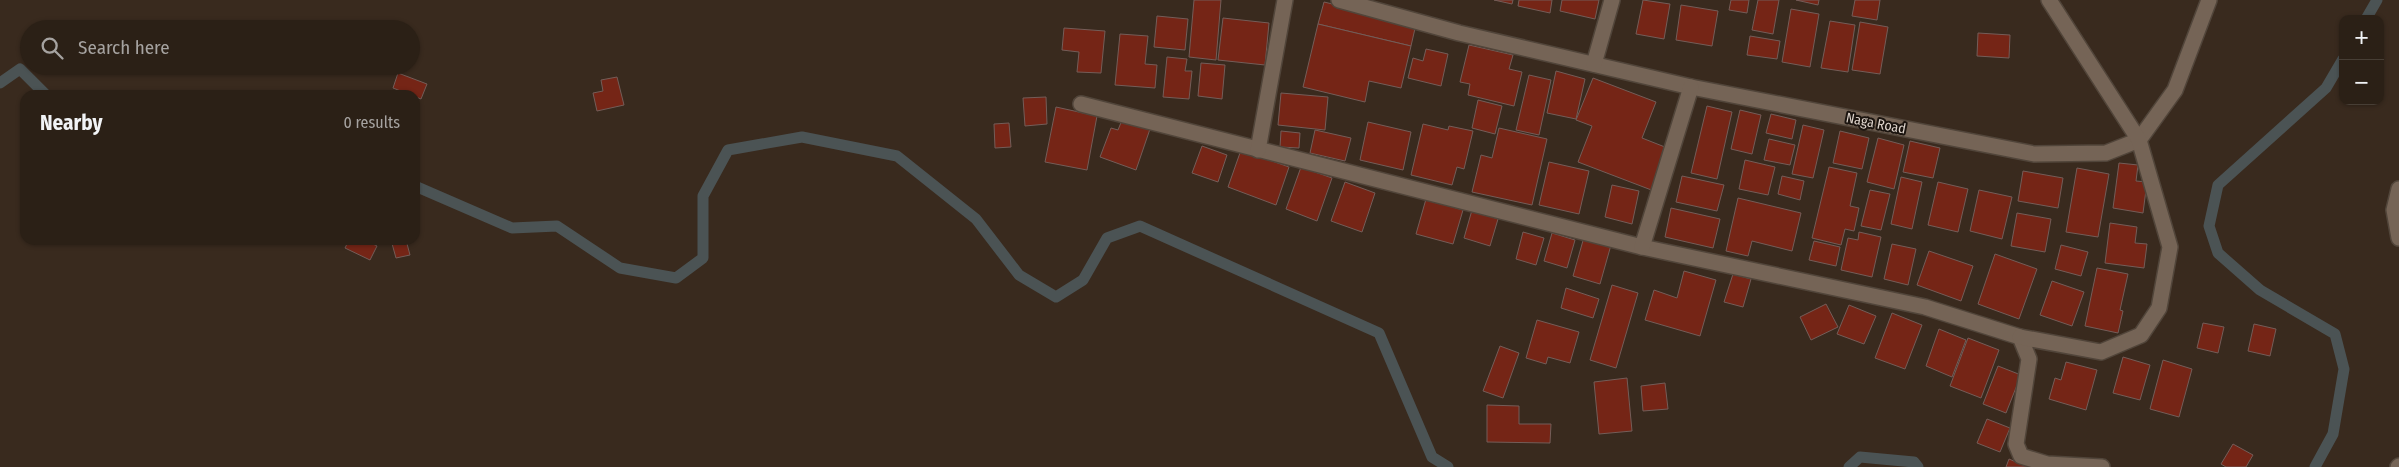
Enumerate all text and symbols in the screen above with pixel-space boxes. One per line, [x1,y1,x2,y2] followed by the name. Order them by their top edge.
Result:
[2339,15,2384,105] map controls
[2339,15,2384,60] button: +
[20,20,420,75] search box
[38,34,66,62] icon: search
[78,36,170,59] text: Search here
[2339,60,2384,105] button: −
[1844,109,1907,138] street label: Naga Road
[40,110,102,136] text: Nearby
[343,113,400,132] text: 0 results

